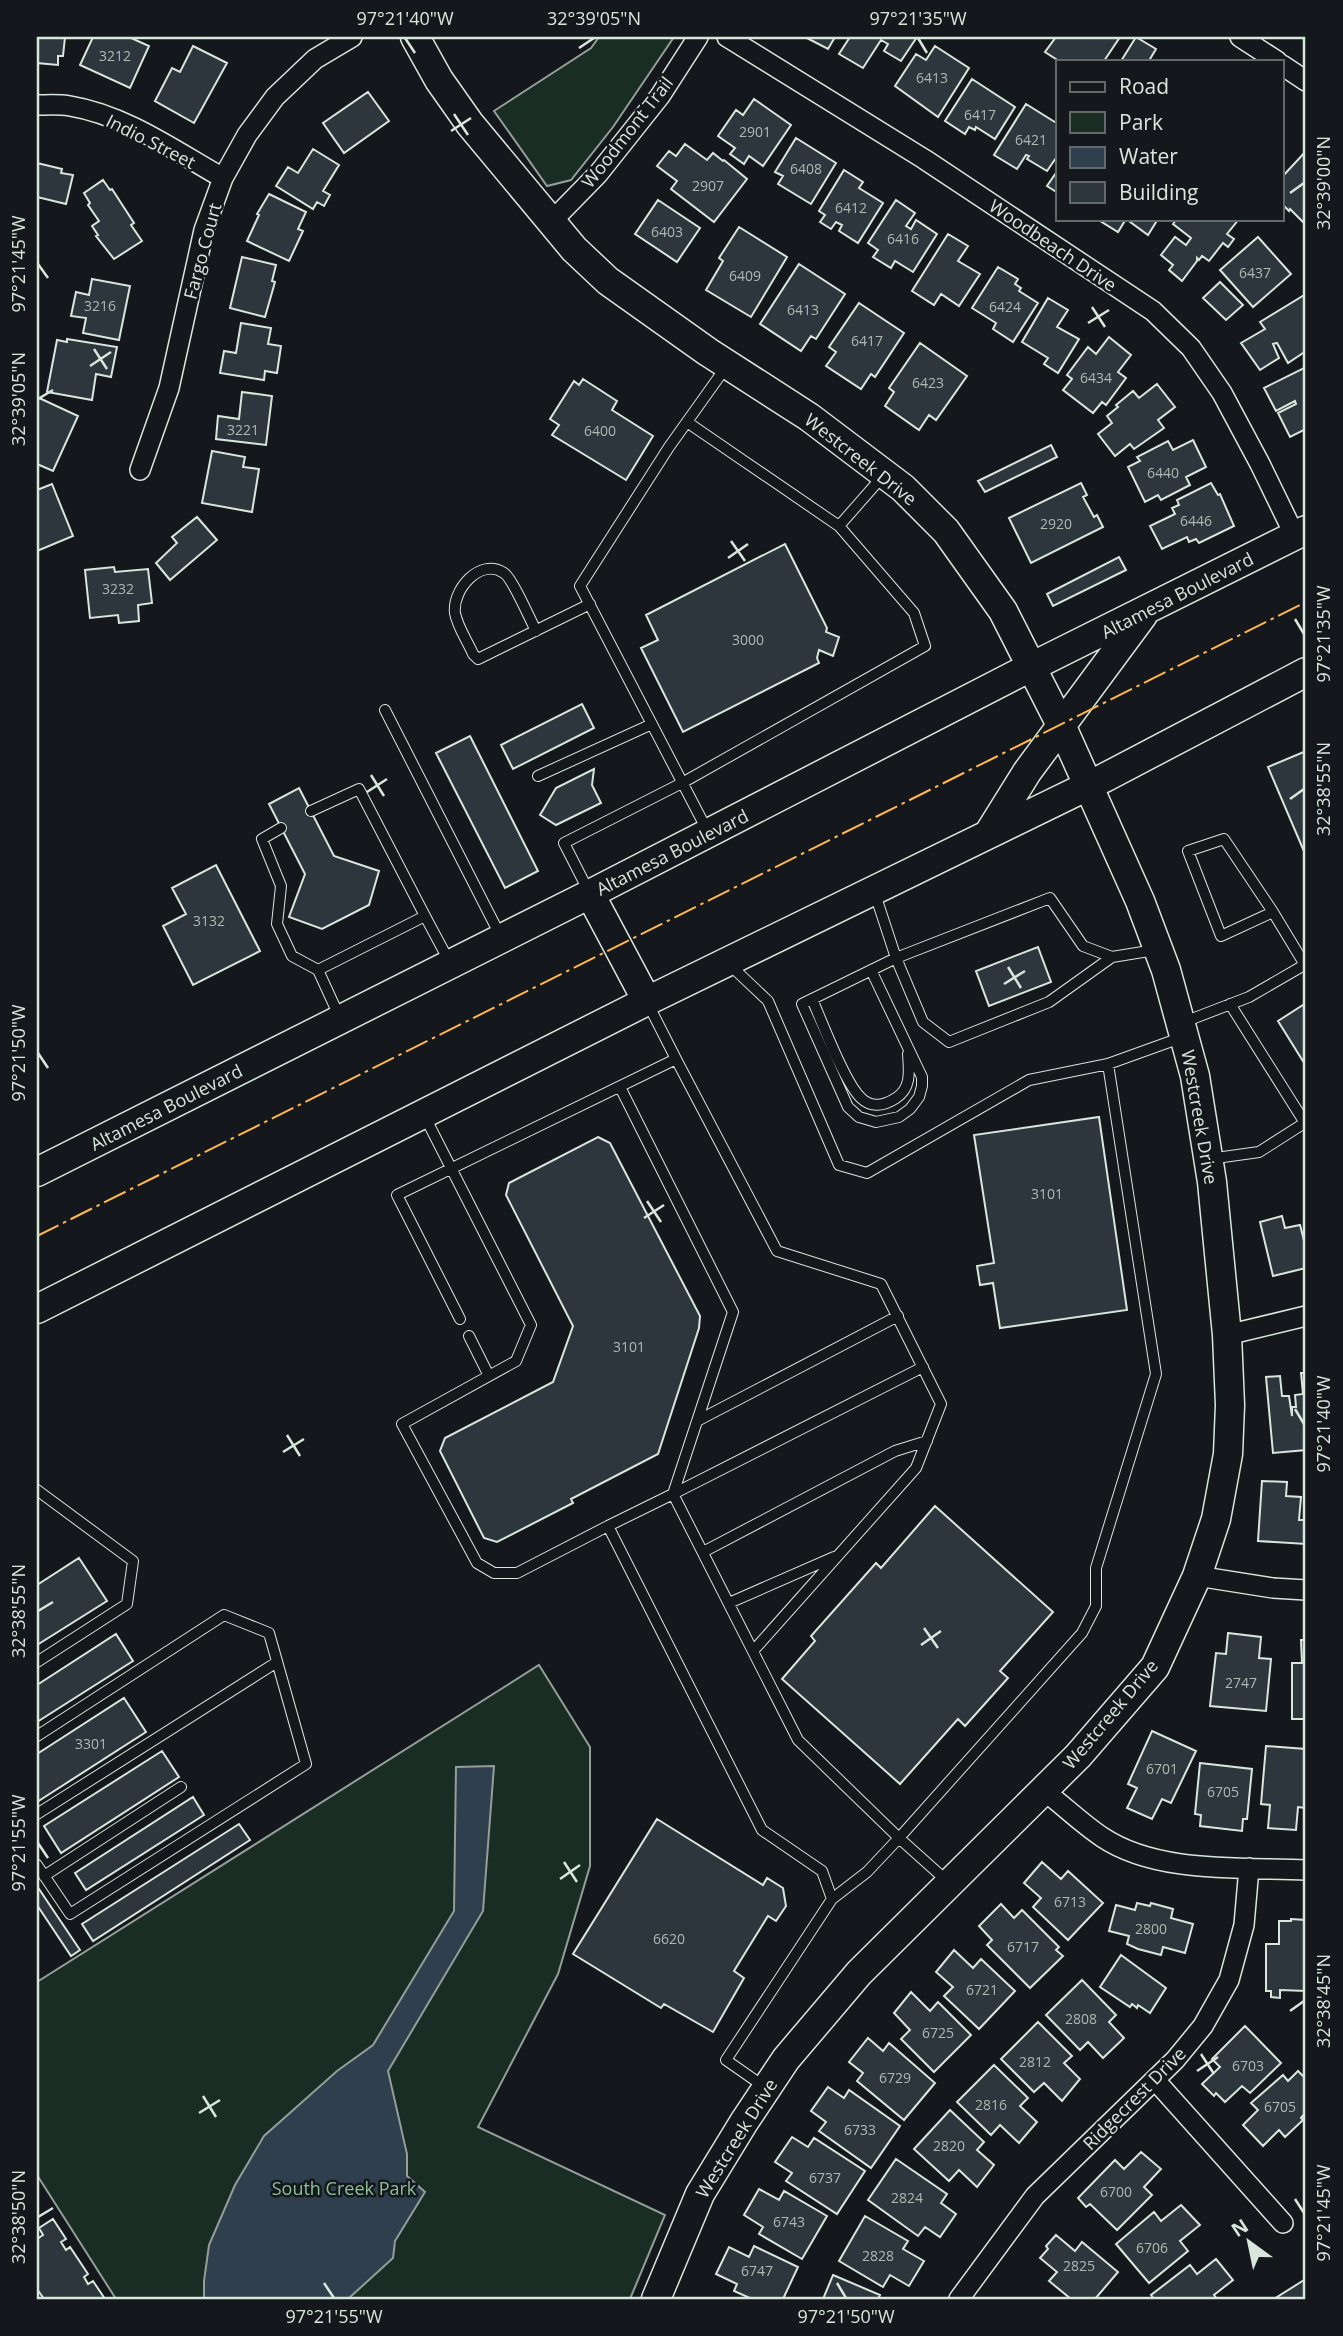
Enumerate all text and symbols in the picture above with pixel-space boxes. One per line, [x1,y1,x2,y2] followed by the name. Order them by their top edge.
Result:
[356,6,454,30] text: 97°21'40"W
[547,6,641,30] text: 32°39'05"N
[869,6,967,30] text: 97°21'35"W
[99,46,131,65] house number: 3212
[1056,60,1284,220] legend
[916,68,948,87] house number: 6413
[576,71,678,193] street label: Woodmont Trail
[1119,72,1169,100] text: Road
[964,105,996,124] house number: 6417
[102,108,200,174] street label: Indio Street
[1119,108,1163,136] text: Park
[739,122,771,141] house number: 2901
[1015,130,1047,149] house number: 6421
[1311,136,1335,230] text: 32°39'00"N
[1119,142,1178,170] text: Water
[790,159,822,178] house number: 6408
[692,176,724,195] house number: 2907
[1119,178,1198,206] text: Building
[985,193,1121,297] street label: Woodbeach Drive
[835,198,867,217] house number: 6412
[178,200,226,302] street label: Fargo Court
[6,215,30,313] text: 97°21'45"W
[651,222,683,241] house number: 6403
[887,229,919,248] house number: 6416
[1239,263,1271,282] house number: 6437
[729,266,761,285] house number: 6409
[84,296,116,315] house number: 3216
[989,297,1021,316] house number: 6424
[787,300,819,319] house number: 6413
[851,331,883,350] house number: 6417
[6,352,30,446] text: 32°39'05"N
[1080,368,1112,387] house number: 6434
[912,373,944,392] house number: 6423
[800,408,922,510] street label: Westcreek Drive
[227,420,259,439] house number: 3221
[584,421,616,440] house number: 6400
[1147,463,1179,482] house number: 6440
[1180,511,1212,530] house number: 6446
[1040,514,1072,533] house number: 2920
[1097,546,1257,644] street label: Altamesa Boulevard
[102,579,134,598] house number: 3232
[1311,585,1335,683] text: 97°21'35"W
[732,630,764,649] house number: 3000
[1311,742,1335,836] text: 32°38'55"N
[592,803,752,901] street label: Altamesa Boulevard
[193,911,225,930] house number: 3132
[6,1004,30,1102] text: 97°21'50"W
[1176,1048,1224,1186] street label: Westcreek Drive
[86,1058,246,1156] street label: Altamesa Boulevard
[1031,1184,1063,1203] house number: 3101
[613,1337,645,1356] house number: 3101
[1311,1375,1335,1473] text: 97°21'40"W
[6,1564,30,1658] text: 32°38'55"N
[1057,1654,1163,1774] street label: Westcreek Drive
[1225,1673,1257,1692] house number: 2747
[75,1734,107,1753] house number: 3301
[1146,1759,1178,1778] house number: 6701
[1207,1782,1239,1801] house number: 6705
[6,1794,30,1892] text: 97°21'55"W
[1054,1892,1086,1911] house number: 6713
[1135,1919,1167,1938] house number: 2800
[653,1929,685,1948] house number: 6620
[1007,1937,1039,1956] house number: 6717
[1311,1954,1335,2048] text: 32°38'45"N
[966,1980,998,1999] house number: 6721
[1065,2009,1097,2028] house number: 2808
[922,2023,954,2042] house number: 6725
[1077,2041,1191,2155] street label: Ridgecrest Drive
[1019,2052,1051,2071] house number: 2812
[1232,2056,1264,2075] house number: 6703
[879,2068,911,2087] house number: 6729
[690,2074,782,2202] street label: Westcreek Drive
[975,2095,1007,2114] house number: 2816
[1264,2097,1296,2116] house number: 6705
[844,2120,876,2139] house number: 6733
[933,2136,965,2155] house number: 2820
[1311,2164,1335,2262] text: 97°21'45"W
[809,2168,841,2187] house number: 6737
[6,2170,30,2264] text: 32°38'50"N
[272,2176,417,2200] park label: South Creek Park
[1100,2182,1132,2201] house number: 6700
[891,2188,923,2207] house number: 2824
[1214,2206,1284,2276] north arrow
[773,2212,805,2231] house number: 6743
[1226,2213,1253,2243] text: N
[1136,2238,1168,2257] house number: 6706
[862,2246,894,2265] house number: 2828
[1063,2256,1095,2275] house number: 2825
[741,2261,773,2280] house number: 6747
[285,2304,383,2328] text: 97°21'55"W
[797,2304,895,2328] text: 97°21'50"W

